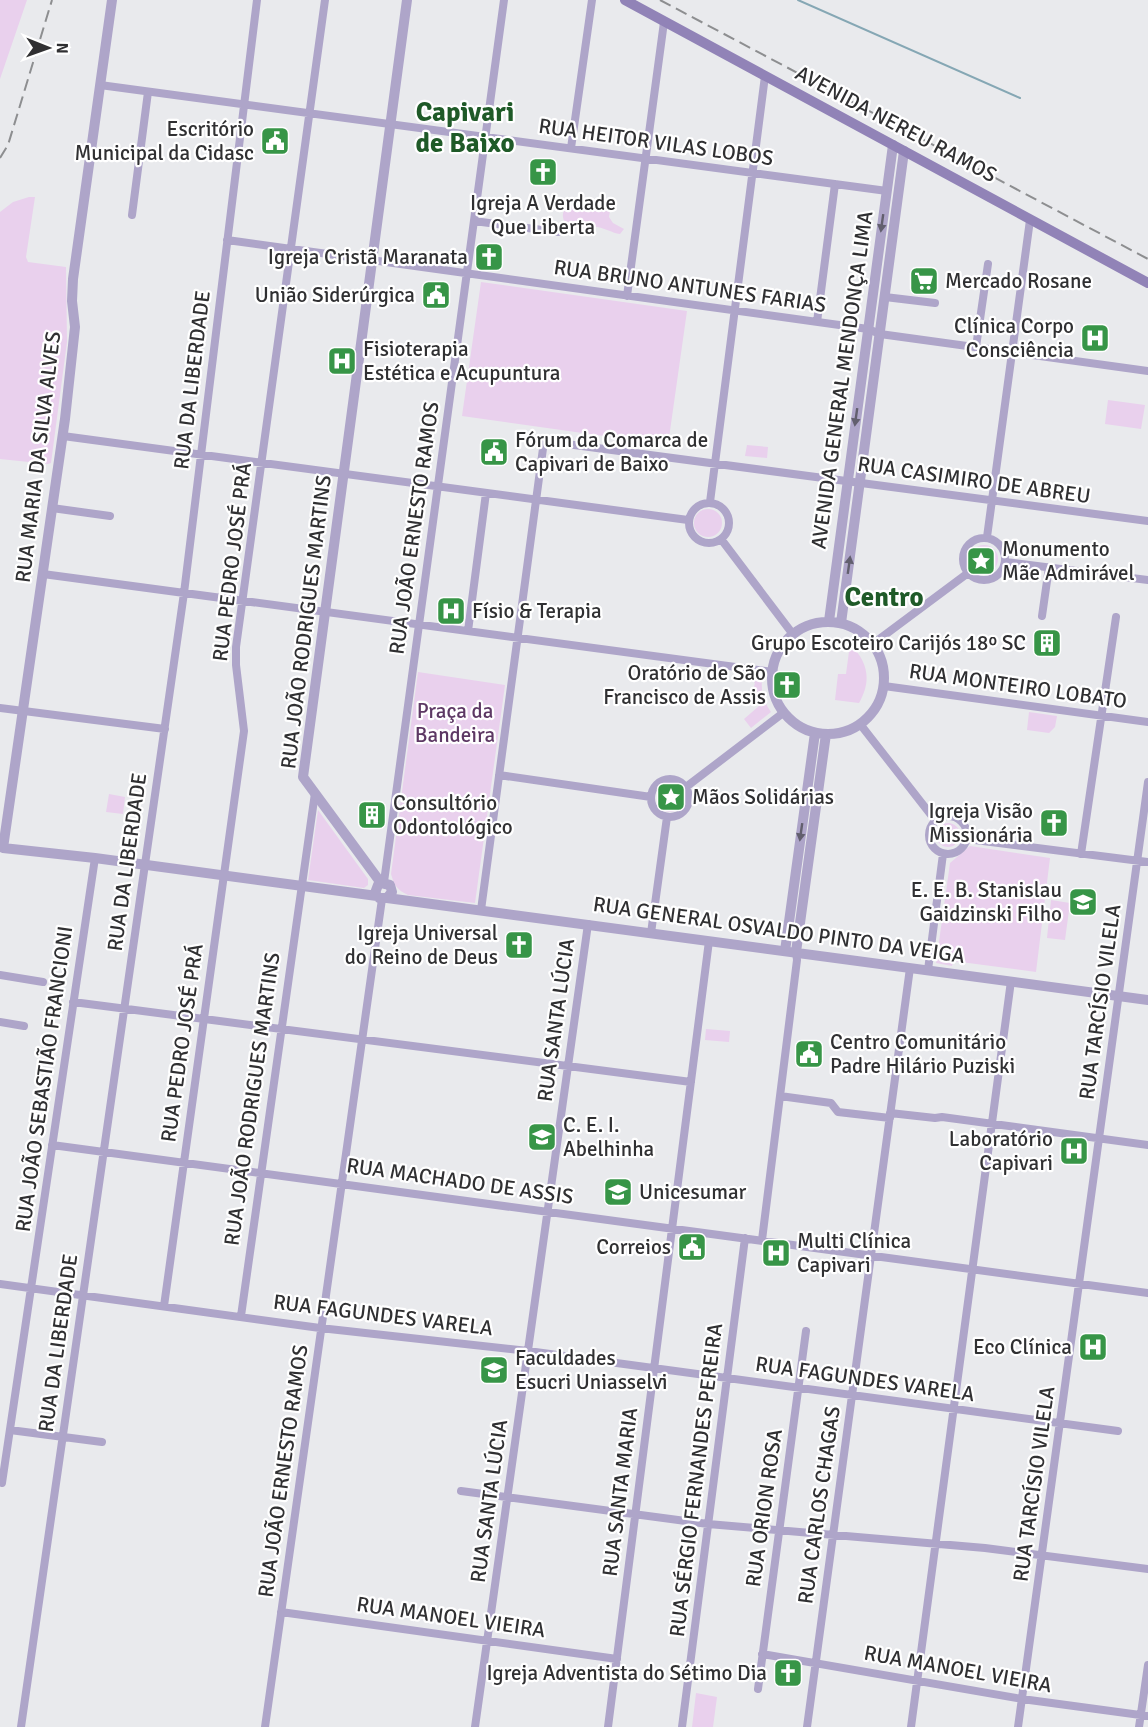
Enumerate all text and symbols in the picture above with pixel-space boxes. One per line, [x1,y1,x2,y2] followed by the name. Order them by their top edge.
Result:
[18,18,78,78] north arrow
[52,43,72,54] text: N
[791,60,1001,188] street label: AVENIDA NEREU RAMOS
[415,96,515,160] district label: Capivari de Baixo
[537,113,775,171] street label: RUA HEITOR VILAS LOBOS
[74,116,254,166] place label: Escritório Municipal da Cidasc
[259,125,291,157] public building icon: Escritório Municipal da Cidasc
[527,156,559,188] church icon: Igreja A Verdade Que Liberta
[470,190,616,240] place label: Igreja A Verdade Que Liberta
[805,209,879,551] street label: AVENIDA GENERAL MENDONÇA LIMA
[878,214,887,233] one-way arrow
[473,241,505,273] church icon: Igreja Cristã Maranata
[268,244,468,270] place label: Igreja Cristã Maranata
[552,254,828,318] street label: RUA BRUNO ANTUNES FARIAS
[908,265,940,297] supermarket icon: Mercado Rosane
[945,268,1092,294] place label: Mercado Rosane
[420,279,452,311] public building icon: União Siderúrgica
[255,282,415,308] place label: União Siderúrgica
[168,289,216,471] street label: RUA DA LIBERDADE
[954,313,1074,363] place label: Clínica Corpo Consciência
[1079,322,1111,354] hospital icon: Clínica Corpo Consciência
[10,330,66,584] street label: RUA MARIA DA SILVA ALVES
[363,336,560,386] place label: Fisioterapia Estética e Acupuntura
[326,345,358,377] hospital icon: Fisioterapia Estética e Acupuntura
[383,400,445,656] street label: RUA JOÃO ERNESTO RAMOS
[852,407,861,426] one-way arrow
[515,427,708,477] place label: Fórum da Comarca de Capivari de Baixo
[478,436,510,468] public building icon: Fórum da Comarca de Capivari de Baixo
[856,451,1092,509] street label: RUA CASIMIRO DE ABREU
[207,461,257,663] street label: RUA PEDRO JOSÉ PRÁ
[275,474,337,770] street label: RUA JOÃO RODRIGUES MARTINS
[1002,536,1135,586] place label: Monumento Mãe Admirável
[965,545,997,577] place icon: Monumento Mãe Admirável
[844,555,853,574] one-way arrow
[844,581,924,614] district label: Centro
[435,595,467,627] hospital icon: Físio & Terapia
[472,598,602,624] place label: Físio & Terapia
[1031,627,1063,659] building icon: Grupo Escoteiro Carijós 18º SC
[751,630,1026,656] place label: Grupo Escoteiro Carijós 18º SC
[907,658,1129,714] street label: RUA MONTEIRO LOBATO
[603,660,766,710] place label: Oratório de São Francisco de Assis
[771,669,803,701] church icon: Oratório de São Francisco de Assis
[415,698,495,748] park label: Praça da Bandeira
[102,771,152,953] street label: RUA DA LIBERDADE
[655,781,687,813] place icon: Mãos Solidárias
[692,784,834,810] place label: Mãos Solidárias
[393,790,513,840] place label: Consultório Odontológico
[928,798,1033,848] place label: Igreja Visão Missionária
[356,799,388,831] building icon: Consultório Odontológico
[1038,807,1070,839] church icon: Igreja Visão Missionária
[797,823,806,842] one-way arrow
[911,877,1062,927] place label: E. E. B. Stanislau Gaidzinski Filho
[1067,886,1099,918] school or university icon: E. E. B. Stanislau Gaidzinski Filho
[592,891,967,969] street label: RUA GENERAL OSVALDO PINTO DA VEIGA
[1073,902,1127,1101] street label: RUA TARCÍSIO VILELA
[345,920,498,970] place label: Igreja Universal do Reino de Deus
[10,924,78,1234] street label: RUA JOÃO SEBASTIÃO FRANCIONI
[503,929,535,961] church icon: Igreja Universal do Reino de Deus
[532,937,580,1103] street label: RUA SANTA LÚCIA
[155,942,209,1144] street label: RUA PEDRO JOSÉ PRÁ
[219,951,285,1247] street label: RUA JOÃO RODRIGUES MARTINS
[830,1029,1015,1079] place label: Centro Comunitário Padre Hilário Puziski
[793,1038,825,1070] public building icon: Centro Comunitário Padre Hilário Puziski
[563,1112,654,1162] place label: C. E. I. Abelhinha
[526,1121,558,1153] school or university icon: C. E. I. Abelhinha
[949,1126,1053,1176] place label: Laboratório Capivari
[1058,1135,1090,1167] hospital icon: Laboratório Capivari
[345,1152,575,1210] street label: RUA MACHADO DE ASSIS
[602,1176,634,1208] school or university icon: Unicesumar
[639,1179,747,1205] place label: Unicesumar
[797,1228,911,1278] place label: Multi Clínica Capivari
[676,1231,708,1263] public building icon: Correios
[596,1234,671,1260] place label: Correios
[760,1237,792,1269] hospital icon: Multi Clínica Capivari
[33,1252,83,1434] street label: RUA DA LIBERDADE
[272,1289,495,1341] street label: RUA FAGUNDES VARELA
[664,1321,728,1638] street label: RUA SÉRGIO FERNANDES PEREIRA
[1077,1331,1109,1363] hospital icon: Eco Clínica
[973,1334,1072,1360] place label: Eco Clínica
[252,1343,314,1599] street label: RUA JOÃO ERNESTO RAMOS
[515,1345,667,1395] place label: Faculdades Esucri Uniasselvi
[754,1351,976,1407] street label: RUA FAGUNDES VARELA
[478,1354,510,1386] school or university icon: Faculdades Esucri Uniasselvi
[1007,1384,1061,1583] street label: RUA TARCÍSIO VILELA
[792,1404,846,1606] street label: RUA CARLOS CHAGAS
[597,1406,643,1578] street label: RUA SANTA MARIA
[465,1418,513,1584] street label: RUA SANTA LÚCIA
[740,1427,788,1589] street label: RUA ORION ROSA
[355,1591,547,1643] street label: RUA MANOEL VIEIRA
[862,1640,1054,1698] street label: RUA MANOEL VIEIRA
[772,1657,804,1689] church icon: Igreja Adventista do Sétimo Dia
[486,1660,767,1686] place label: Igreja Adventista do Sétimo Dia

